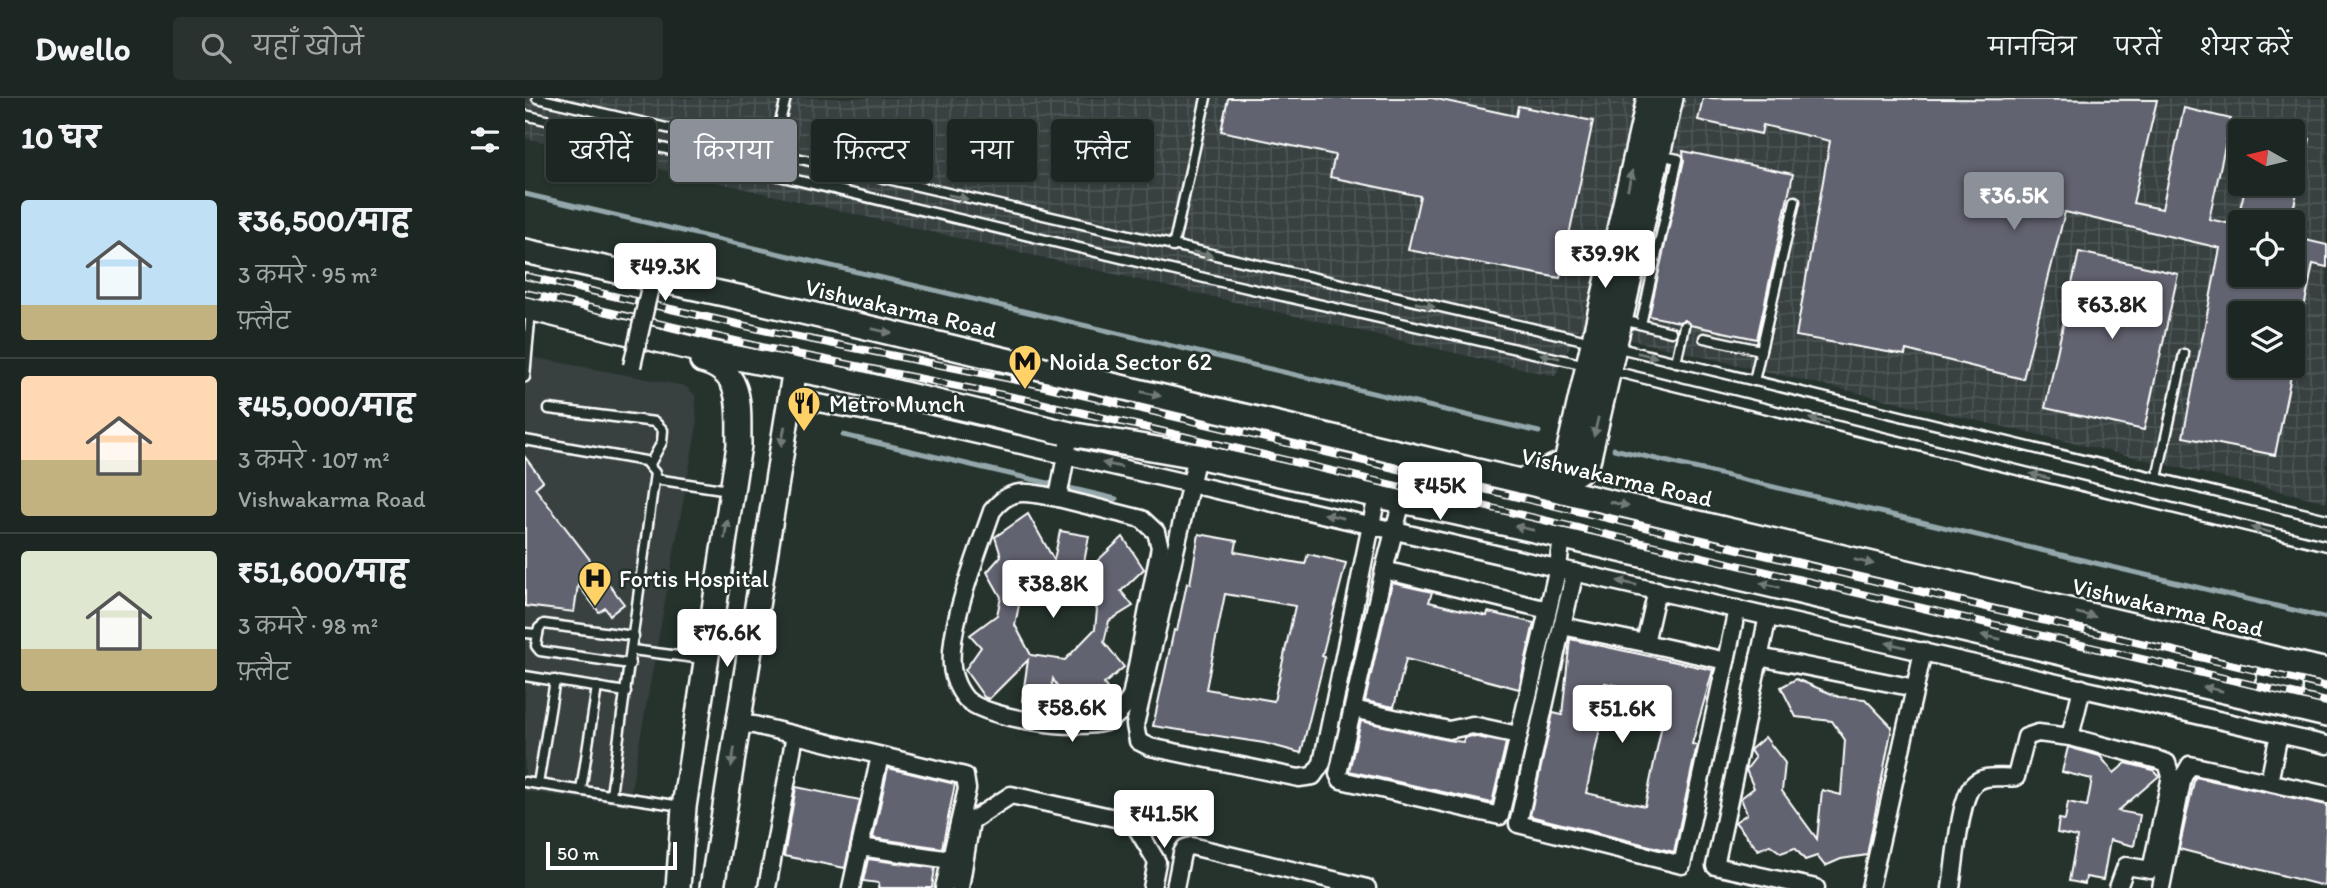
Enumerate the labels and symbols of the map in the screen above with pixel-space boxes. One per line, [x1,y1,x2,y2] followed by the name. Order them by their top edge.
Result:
[2228,119,2305,196] north arrow
[1625,169,1636,191] one-way arrow
[1957,172,2071,232] pin: ₹36.5K
[947,192,969,203] one-way arrow
[1548,230,1662,290] pin: ₹39.9K
[608,244,722,303] pin: ₹49.3K
[1193,249,1215,260] one-way arrow
[802,272,1000,344] street label: Vishwakarma Road
[2055,282,2169,341] pin: ₹63.8K
[1414,299,1436,310] one-way arrow
[871,325,893,336] one-way arrow
[1006,342,1044,391] metro station icon: Noida Sector 62
[1049,347,1212,376] place label: Noida Sector 62
[1636,350,1658,361] one-way arrow
[1539,351,1561,362] one-way arrow
[785,384,823,433] restaurant icon: Metro Munch
[829,389,965,418] place label: Metro Munch
[1140,389,1162,400] one-way arrow
[1808,415,1830,426] one-way arrow
[1590,416,1601,438] one-way arrow
[777,425,788,447] one-way arrow
[1518,441,1716,513] street label: Vishwakarma Road
[1101,460,1123,471] one-way arrow
[1399,462,1481,522] pin: ₹45K
[2029,470,2051,481] one-way arrow
[1608,499,1630,510] one-way arrow
[1322,510,1344,521] one-way arrow
[721,518,732,540] one-way arrow
[1513,522,1535,533] one-way arrow
[2250,524,2272,535] one-way arrow
[1853,557,1875,568] one-way arrow
[576,559,614,608] hospital icon: Fortis Hospital
[996,560,1110,620] pin: ₹38.8K
[619,564,769,593] place label: Fortis Hospital
[2069,571,2267,643] street label: Vishwakarma Road
[1616,578,1638,589] one-way arrow
[1759,580,1781,591] one-way arrow
[2075,609,2097,620] one-way arrow
[670,610,784,669] pin: ₹76.6K
[1980,632,2002,643] one-way arrow
[1885,640,1907,651] one-way arrow
[2202,683,2224,694] one-way arrow
[1015,684,1129,744] pin: ₹58.6K
[1565,686,1679,745] pin: ₹51.6K
[727,746,738,768] one-way arrow
[1107,790,1221,850] pin: ₹41.5K
[546,839,677,871] scale bar

